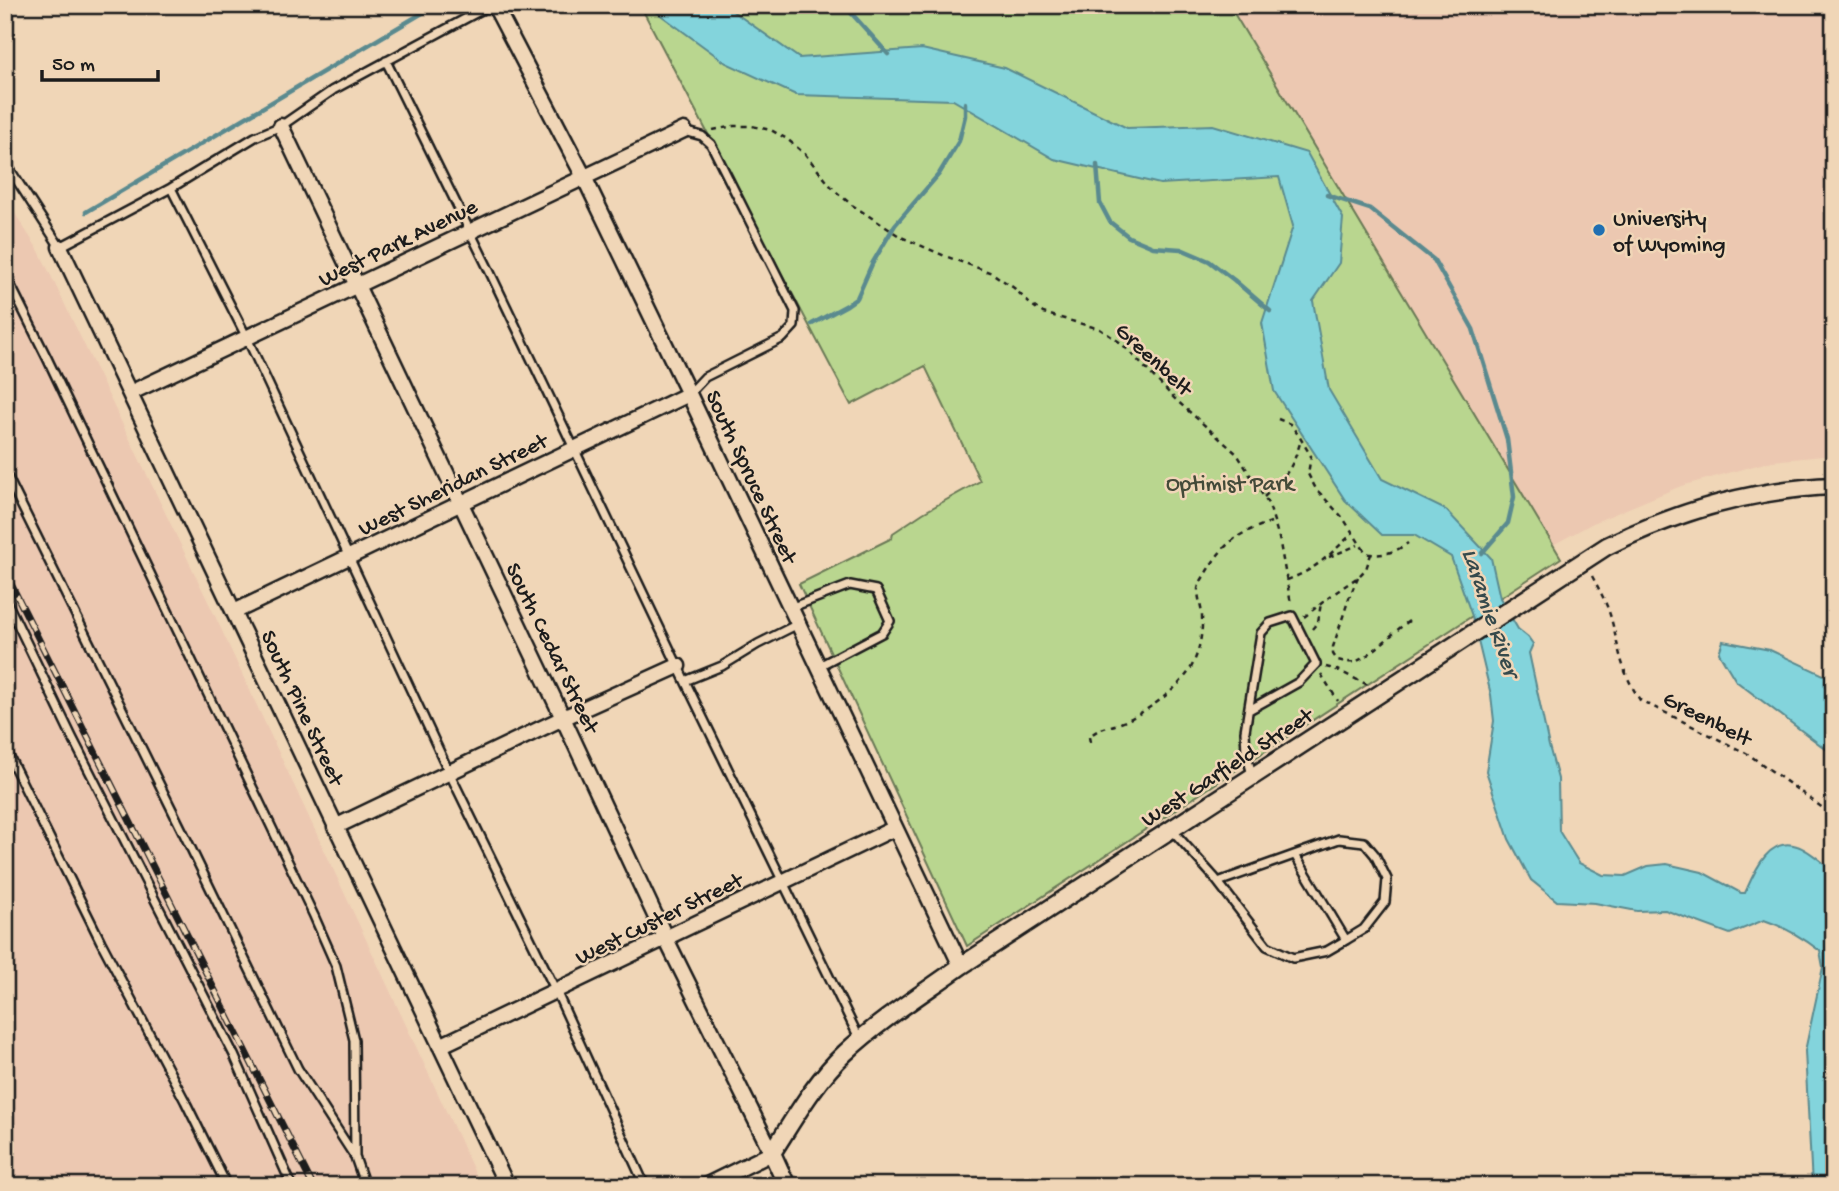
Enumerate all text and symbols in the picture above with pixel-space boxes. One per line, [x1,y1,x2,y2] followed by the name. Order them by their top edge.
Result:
[42,38,158,82] scale bar
[52,54,95,79] text: 50 m
[315,194,483,294] street label: West Park Avenue
[1613,207,1726,260] place label: University of Wyoming
[1591,222,1607,238] marker: University of Wyoming
[1108,318,1198,404] street label: Greenbelt
[698,387,802,570] street label: South Spruce Street
[355,428,554,544] street label: West Sheridan Street
[1166,472,1297,499] park label: Optimist Park
[1453,545,1526,685] water label: Laramie River
[498,559,604,740] street label: South Cedar Street
[253,627,349,792] street label: South Pine Street
[1658,686,1757,755] street label: Greenbelt
[1137,702,1320,835] street label: West Garfield Street
[572,867,749,972] street label: West Custer Street

